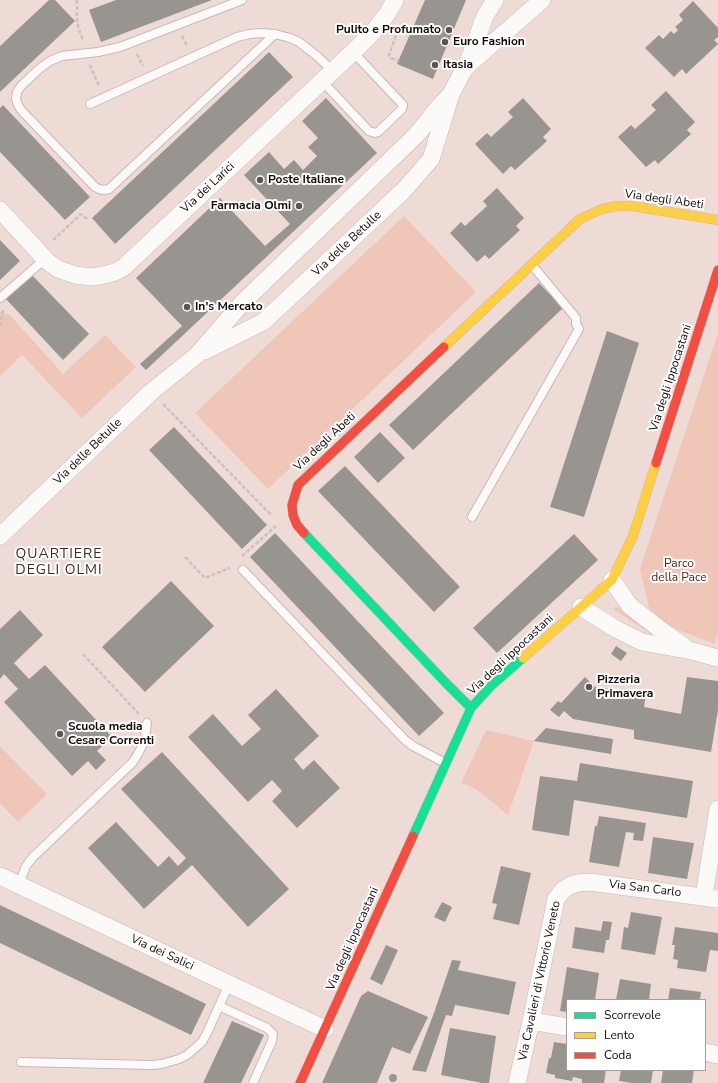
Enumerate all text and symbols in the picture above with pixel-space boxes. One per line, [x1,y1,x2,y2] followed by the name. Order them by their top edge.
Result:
[336,23,441,37] place label: Pulito e Profumato
[444,25,454,35] marker: Pulito e Profumato
[453,35,525,49] place label: Euro Fashion
[440,37,450,47] marker: Euro Fashion
[443,58,473,72] place label: Itasia
[430,60,440,70] marker: Itasia
[178,160,238,216] street label: Via dei Larici
[268,173,344,187] place label: Poste Italiane
[255,175,265,185] marker: Poste Italiane
[624,187,704,213] street label: Via degli Abeti
[211,199,291,213] place label: Farmacia Olmi
[294,201,304,211] marker: Farmacia Olmi
[309,208,385,280] street label: Via delle Betulle
[195,300,263,314] place label: In's Mercato
[182,302,192,312] marker: In's Mercato
[647,323,695,433] street label: Via degli Ippocastani
[291,410,359,474] street label: Via degli Abeti
[51,416,125,488] street label: Via delle Betulle
[15,547,103,580] district label: QUARTIERE DEGLI OLMI
[651,557,707,585] park label: Parco della Pace
[465,612,557,698] street label: Via degli Ippocastani
[597,673,653,701] place label: Pizzeria Primavera
[584,682,594,692] marker: Pizzeria Primavera
[68,720,154,748] place label: Scuola media Cesare Correnti
[55,729,65,739] marker: Scuola media Cesare Correnti
[608,877,682,901] street label: Via San Carlo
[324,885,382,993] street label: Via degli Ippocastani
[516,900,564,1062] street label: Via Cavalieri di Vittorio Veneto
[128,932,196,974] street label: Via dei Salici
[566,999,706,1071] legend
[604,1007,661,1023] text: Scorrevole
[604,1027,634,1043] text: Lento
[604,1047,632,1063] text: Coda

